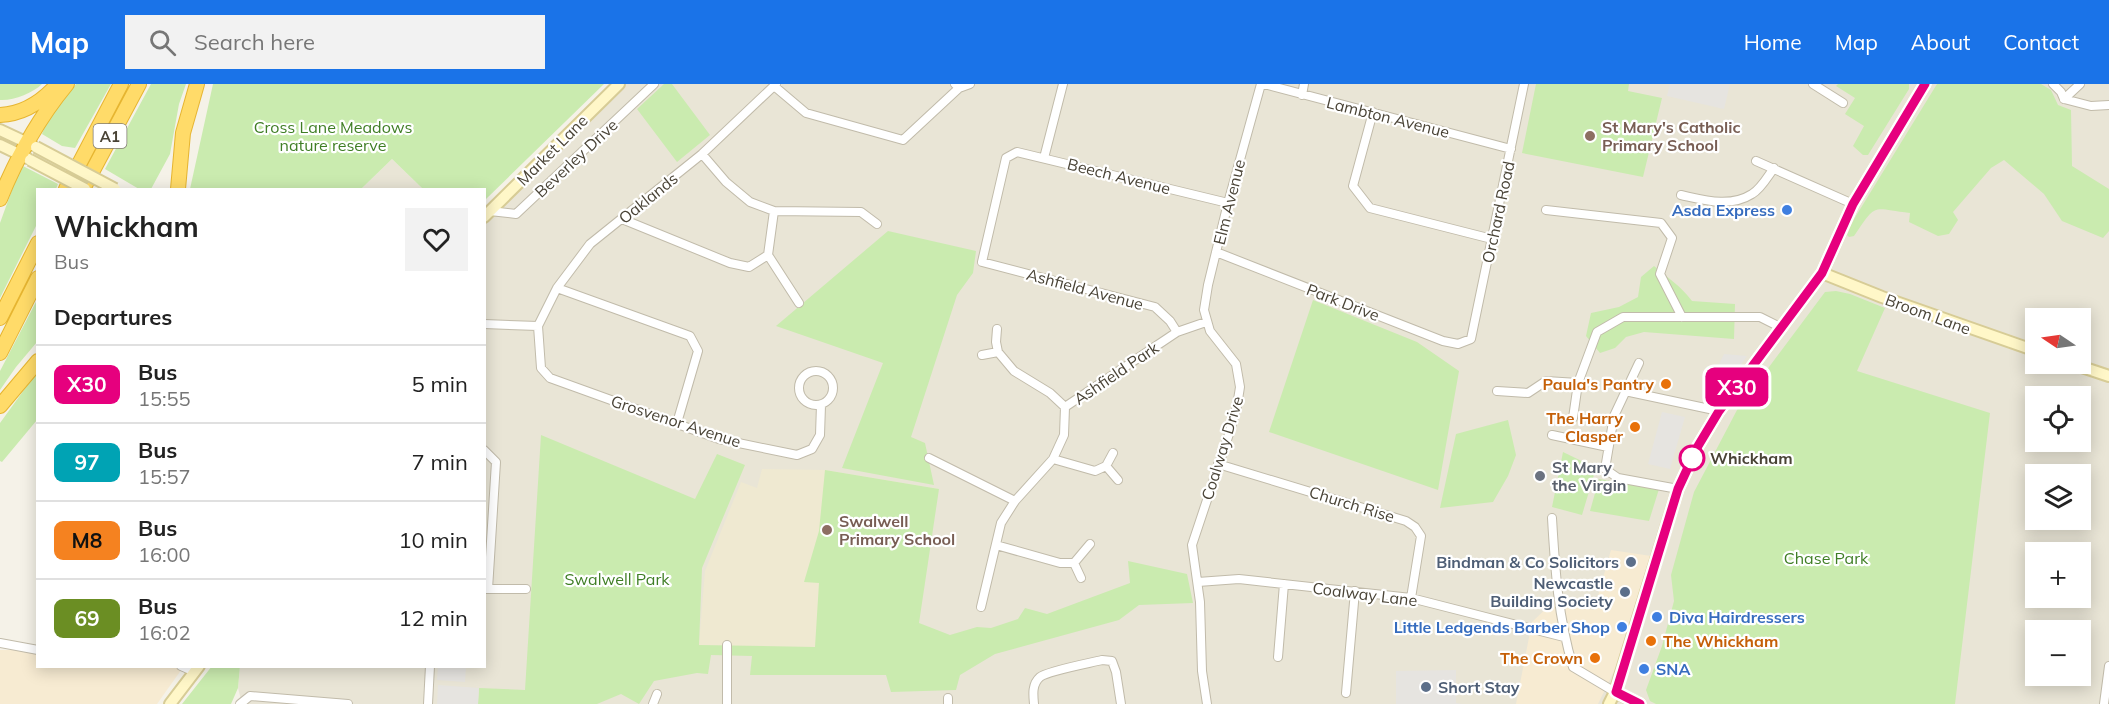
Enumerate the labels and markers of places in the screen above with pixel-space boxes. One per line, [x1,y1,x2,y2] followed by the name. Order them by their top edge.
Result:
[1602,117,1740,155] place label: St Mary's Catholic Primary School
[1583,129,1597,143] marker: St Mary's Catholic Primary School
[1672,200,1775,220] place label: Asda Express
[1780,203,1794,217] marker: Asda Express
[1542,374,1654,394] place label: Paula's Pantry
[1659,377,1673,391] marker: Paula's Pantry
[1546,408,1624,446] place label: The Harry Clasper
[1628,420,1642,434] marker: The Harry Clasper
[1679,445,1705,471] marker: Whickham
[1710,448,1793,468] place label: Whickham
[1552,457,1627,495] place label: St Mary the Virgin
[1533,469,1547,483] marker: St Mary the Virgin
[839,511,955,549] place label: Swalwell Primary School
[820,523,834,537] marker: Swalwell Primary School
[1436,552,1619,572] place label: Bindman & Co Solicitors
[1624,555,1638,569] marker: Bindman & Co Solicitors
[1490,573,1613,611] place label: Newcastle Building Society
[1618,585,1632,599] marker: Newcastle Building Society
[1669,607,1805,627] place label: Diva Hairdressers
[1650,610,1664,624] marker: Diva Hairdressers
[1394,617,1610,637] place label: Little Ledgends Barber Shop
[1615,620,1629,634] marker: Little Ledgends Barber Shop
[1663,631,1778,651] place label: The Whickham
[1644,634,1658,648] marker: The Whickham
[1500,648,1583,668] place label: The Crown
[1588,651,1602,665] marker: The Crown
[1656,659,1690,679] place label: SNA
[1637,662,1651,676] marker: SNA
[1438,677,1520,697] place label: Short Stay
[1419,680,1433,694] marker: Short Stay

